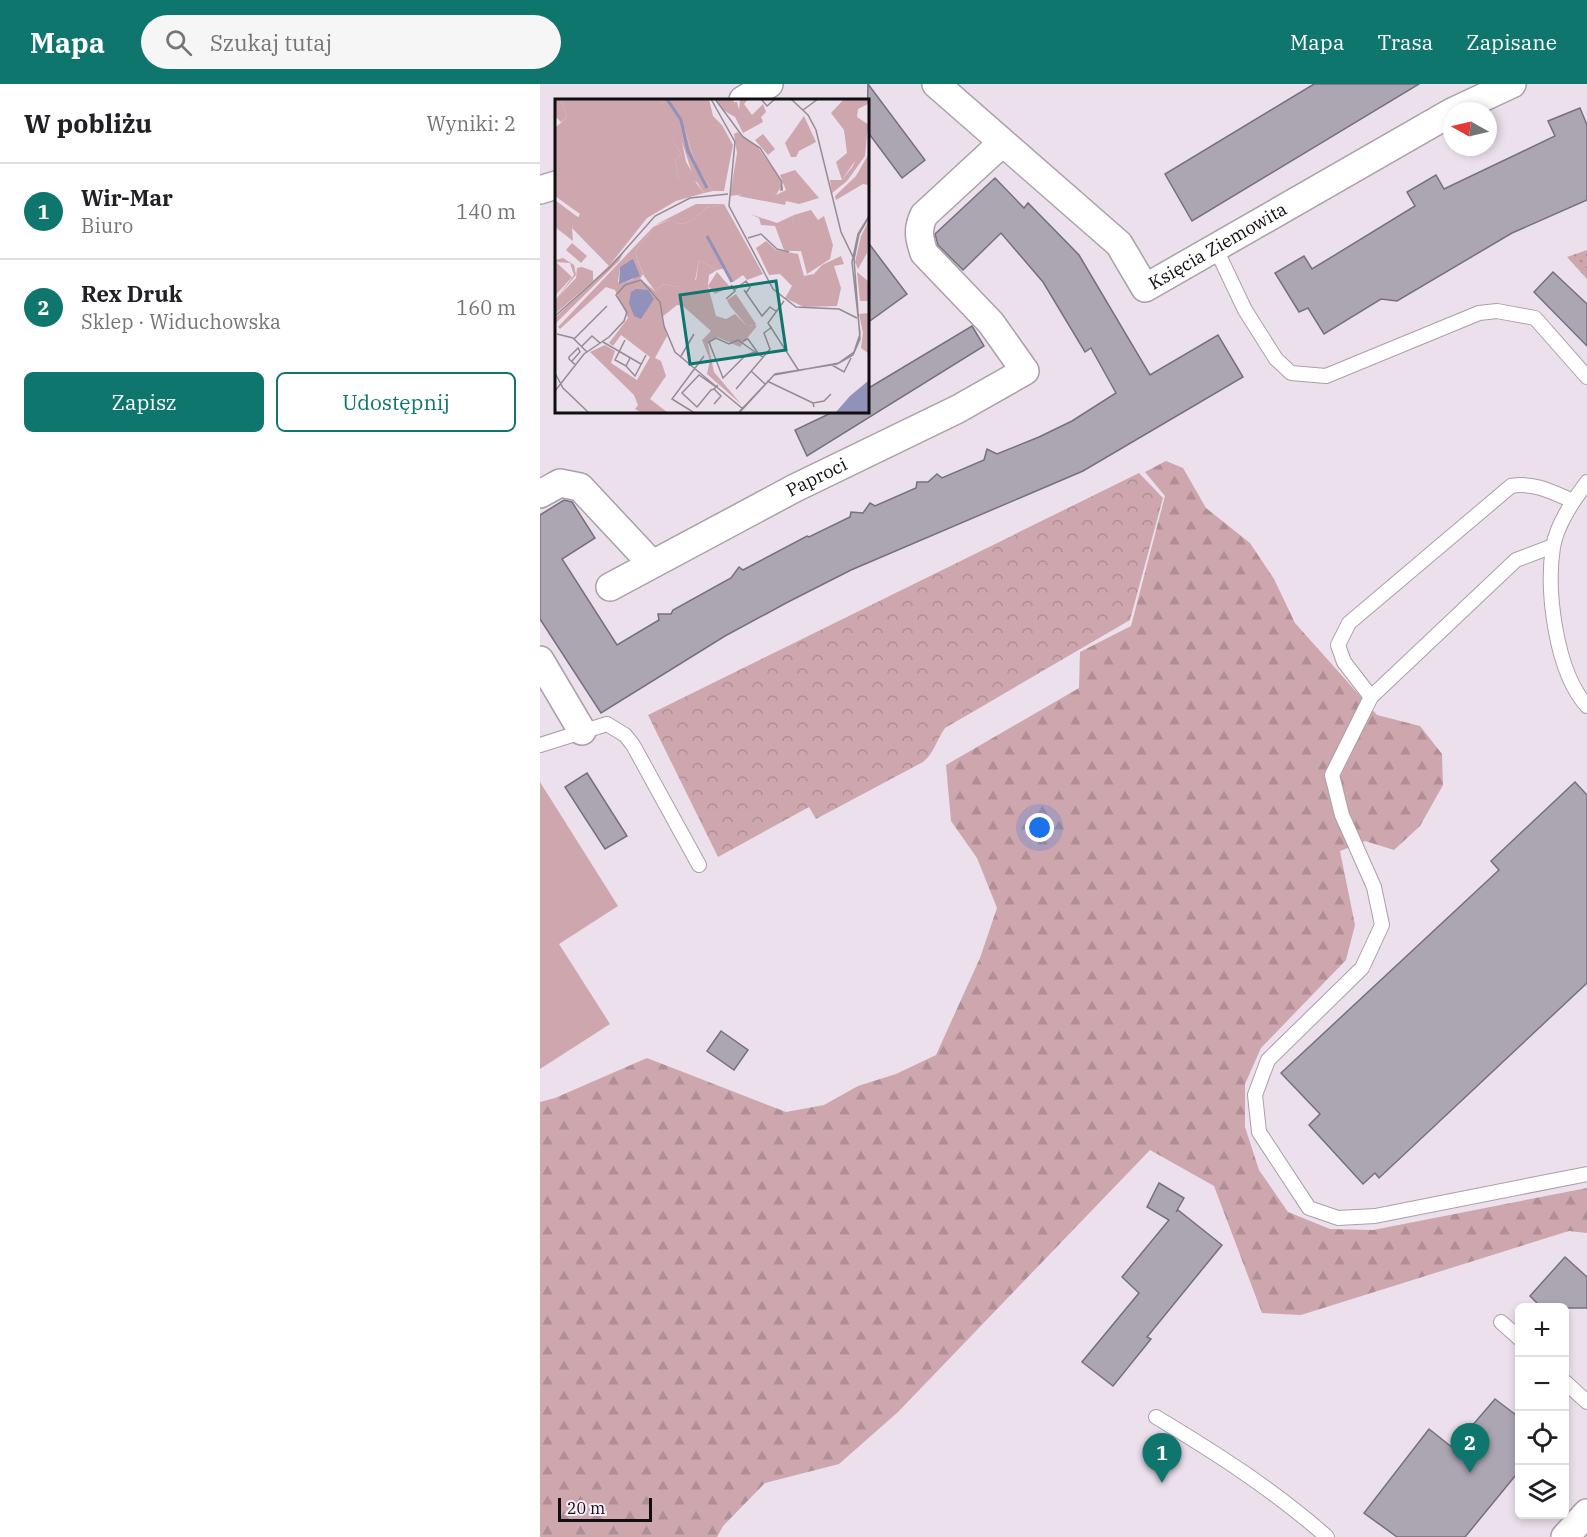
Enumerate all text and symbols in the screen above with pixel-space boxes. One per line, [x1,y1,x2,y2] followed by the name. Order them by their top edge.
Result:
[141,15,561,69] search box
[30,24,105,61] text: Mapa
[162,26,195,59] icon: search
[210,28,332,57] text: Szukaj tutaj
[1290,28,1344,56] text: Mapa
[1377,28,1433,56] text: Trasa
[1466,28,1557,56] text: Zapisane
[555,99,868,412] inset map
[1443,102,1497,156] north arrow
[24,106,152,140] text: W pobliżu
[427,110,516,137] text: Wyniki: 2
[81,183,173,212] text: Wir-Mar
[1144,197,1291,295] street label: Księcia Ziemowita
[38,198,50,225] text: 1
[456,198,516,225] text: 140 m
[81,212,133,239] text: Biuro
[81,279,182,308] text: Rex Druk
[38,294,50,321] text: 2
[456,294,516,321] text: 160 m
[81,308,281,335] text: Sklep · Widuchowska
[24,372,264,432] button: Zapisz
[276,372,516,432] button: Udostępnij
[782,452,851,502] street label: Paproci
[1025,813,1054,842] your location
[1515,1303,1569,1519] map controls
[1515,1303,1569,1357] button: +
[1515,1357,1569,1411] button: −
[1515,1411,1569,1465] button: locate
[1450,1424,1490,1473] pin: 2
[1142,1434,1182,1483] pin: 1
[1515,1465,1569,1519] button: layers
[558,1495,652,1522] scale bar
[567,1498,605,1518] text: 20 m

